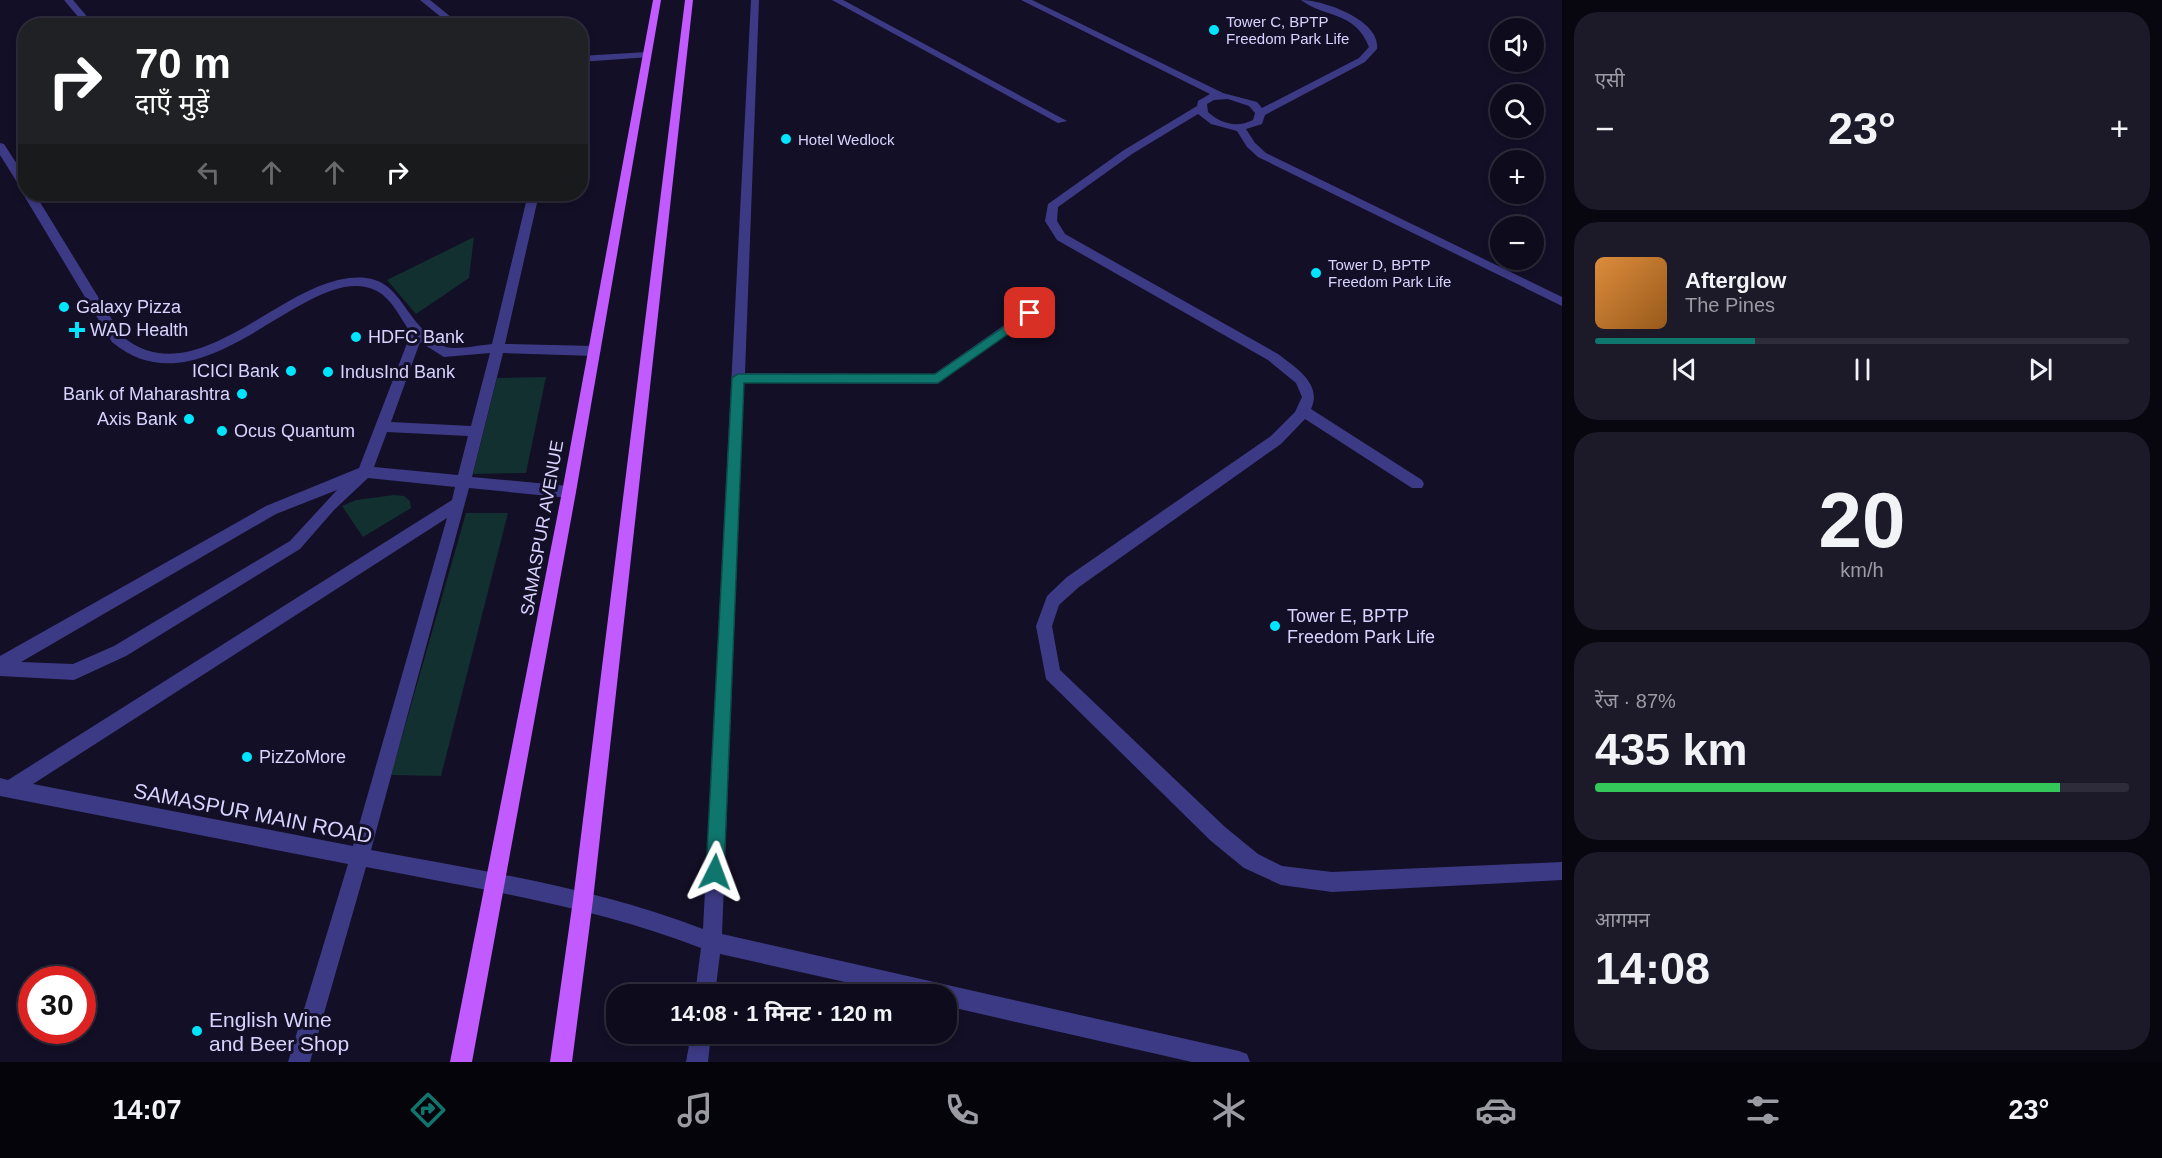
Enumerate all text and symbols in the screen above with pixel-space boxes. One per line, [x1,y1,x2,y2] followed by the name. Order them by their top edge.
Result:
[1226,13,1349,47] place label: Tower C, BPTP Freedom Park Life
[1490,18,1544,270] map controls
[1490,18,1544,72] button: sound
[1207,23,1221,37] marker: Tower C, BPTP Freedom Park Life
[135,40,231,87] text: 70 m
[36,42,114,120] icon: right
[1595,69,1625,91] text: एसी
[1490,84,1544,138] button: search
[135,89,209,119] text: दाएँ मुड़ें
[1828,103,1896,154] text: 23°
[1595,110,1614,147] text: −
[2110,110,2129,147] text: +
[798,131,895,148] place label: Hotel Wedlock
[779,132,793,146] marker: Hotel Wedlock
[1490,150,1544,204] button: +
[192,156,225,189] icon: left
[255,156,288,189] icon: ahead
[318,156,351,189] icon: ahead
[381,156,414,189] icon: right
[1490,216,1544,270] button: −
[1328,256,1451,290] place label: Tower D, BPTP Freedom Park Life
[1309,266,1323,280] marker: Tower D, BPTP Freedom Park Life
[1685,268,1786,293] text: Afterglow
[1004,287,1055,338] pin
[1685,294,1775,316] text: The Pines
[1013,296,1046,329] icon: arrive
[76,297,182,317] place label: Galaxy Pizza
[57,300,71,314] marker: Galaxy Pizza
[90,320,188,340] place label: WAD Health
[68,321,86,339] marker: WAD Health
[368,327,465,347] place label: HDFC Bank
[349,330,363,344] marker: HDFC Bank
[1668,353,1701,386] icon: previous
[1846,353,1879,386] icon: pause
[2024,353,2057,386] icon: next
[192,361,280,381] place label: ICICI Bank
[340,362,456,382] place label: IndusInd Bank
[284,364,298,378] marker: ICICI Bank
[321,365,335,379] marker: IndusInd Bank
[63,384,231,404] place label: Bank of Maharashtra
[235,387,249,401] marker: Bank of Maharashtra
[97,409,178,429] place label: Axis Bank
[182,412,196,426] marker: Axis Bank
[234,421,355,441] place label: Ocus Quantum
[215,424,229,438] marker: Ocus Quantum
[517,439,567,617] street label: SAMASPUR AVENUE
[1819,476,1905,564] text: 20
[1840,559,1884,581] text: km/h
[1287,606,1435,647] place label: Tower E, BPTP Freedom Park Life
[1268,619,1282,633] marker: Tower E, BPTP Freedom Park Life
[1595,690,1676,712] text: रेंज · 87%
[1595,724,1748,775] text: 435 km
[259,747,346,767] place label: PizZoMore
[240,750,254,764] marker: PizZoMore
[132,779,374,847] street label: SAMASPUR MAIN ROAD
[683,840,747,904] position arrow
[1595,909,1650,931] text: आगमन
[1595,943,1710,994] text: 14:08
[18,966,96,1044] speed limit sign: 30
[670,1001,893,1026] text: 14:08 · 1 मिनट · 120 m
[209,1008,349,1055] place label: English Wine and Beer Shop
[190,1024,204,1038] marker: English Wine and Beer Shop
[407,1089,449,1131] icon: directions
[674,1089,716,1131] icon: music
[941,1089,983,1131] icon: phone
[1208,1089,1250,1131] icon: climate
[1475,1089,1517,1131] icon: car
[1742,1089,1784,1131] icon: filters
[113,1095,182,1125] text: 14:07
[2009,1095,2049,1125] text: 23°

